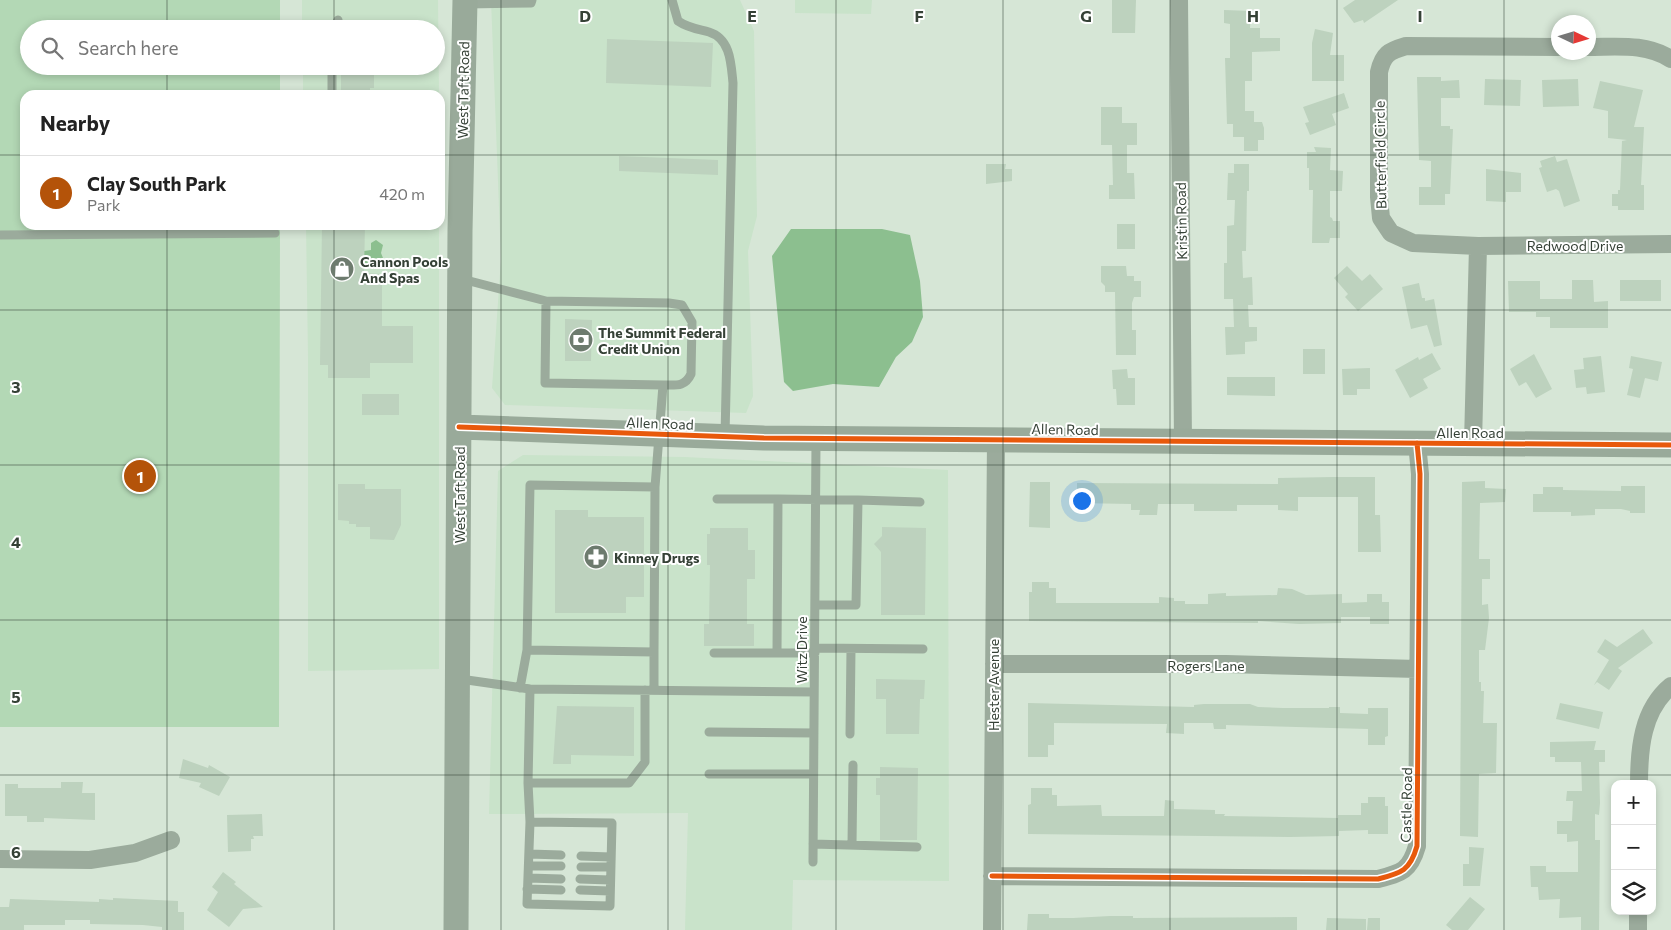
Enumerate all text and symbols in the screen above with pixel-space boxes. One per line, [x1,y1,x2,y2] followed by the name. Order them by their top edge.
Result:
[579,6,591,25] text: D
[747,6,757,25] text: E
[914,6,924,25] text: F
[1080,6,1092,25] text: G
[1247,6,1259,25] text: H
[1417,6,1423,25] text: I
[1551,15,1596,60] north arrow
[20,20,445,75] search box
[38,34,66,62] icon: search
[78,36,178,59] text: Search here
[454,41,472,139] street label: West Taft Road
[1371,101,1389,209] street label: Butterfield Circle
[40,110,110,135] text: Nearby
[87,172,226,195] text: Clay South Park
[1172,182,1190,260] street label: Kristin Road
[52,184,60,203] text: 1
[379,184,425,203] text: 420 m
[87,195,120,214] text: Park
[1527,237,1623,254] street label: Redwood Drive
[360,253,449,286] place label: Cannon Pools And Spas
[329,256,355,282] shop icon: Cannon Pools And Spas
[598,324,726,357] place label: The Summit Federal Credit Union
[568,327,594,353] bank icon: The Summit Federal Credit Union
[11,377,21,396] text: 3
[626,413,694,433] street label: Allen Road
[1031,420,1099,438] street label: Allen Road
[1436,424,1504,441] street label: Allen Road
[451,446,468,544] street label: West Taft Road
[124,457,156,495] pin: 1
[1069,488,1095,514] your location
[11,532,21,551] text: 4
[583,544,609,570] pharmacy icon: Kinney Drugs
[614,549,700,566] place label: Kinney Drugs
[793,616,810,684] street label: Witz Drive
[985,639,1002,731] street label: Hester Avenue
[1167,657,1245,674] street label: Rogers Lane
[11,687,21,706] text: 5
[1397,767,1415,843] street label: Castle Road
[1611,780,1656,915] map controls
[1611,780,1656,825] button: +
[1611,825,1656,870] button: −
[11,842,21,861] text: 6
[1611,870,1656,915] button: layers

